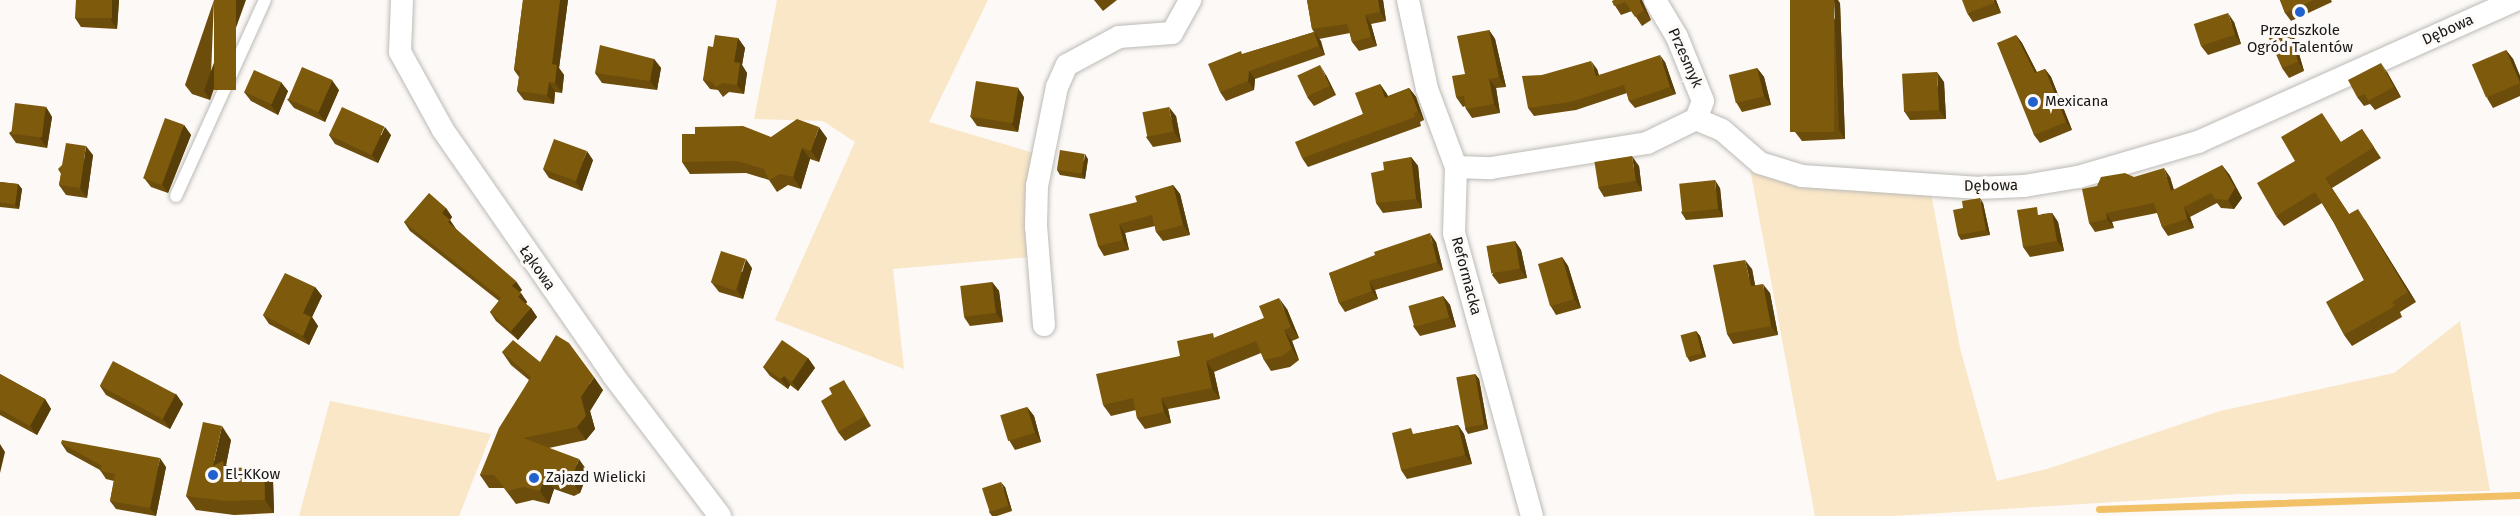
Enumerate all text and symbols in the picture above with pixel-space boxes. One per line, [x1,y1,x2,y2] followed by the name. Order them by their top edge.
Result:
[2293,5,2307,19] marker: Przedszkole Ogród Talentów
[2420,11,2476,49] street label: Dębowa
[2247,21,2353,56] place label: Przedszkole Ogród Talentów
[1664,25,1706,91] street label: Przesmyk
[2045,93,2108,111] place label: Mexicana
[2026,95,2040,109] marker: Mexicana
[1964,177,2018,195] street label: Dębowa
[1447,235,1485,317] street label: Reformacka
[515,242,559,294] street label: Łąkowa
[225,466,280,484] place label: El-KKow
[206,468,220,482] marker: El-KKow
[546,469,646,487] place label: Zajazd Wielicki
[527,471,541,485] marker: Zajazd Wielicki

